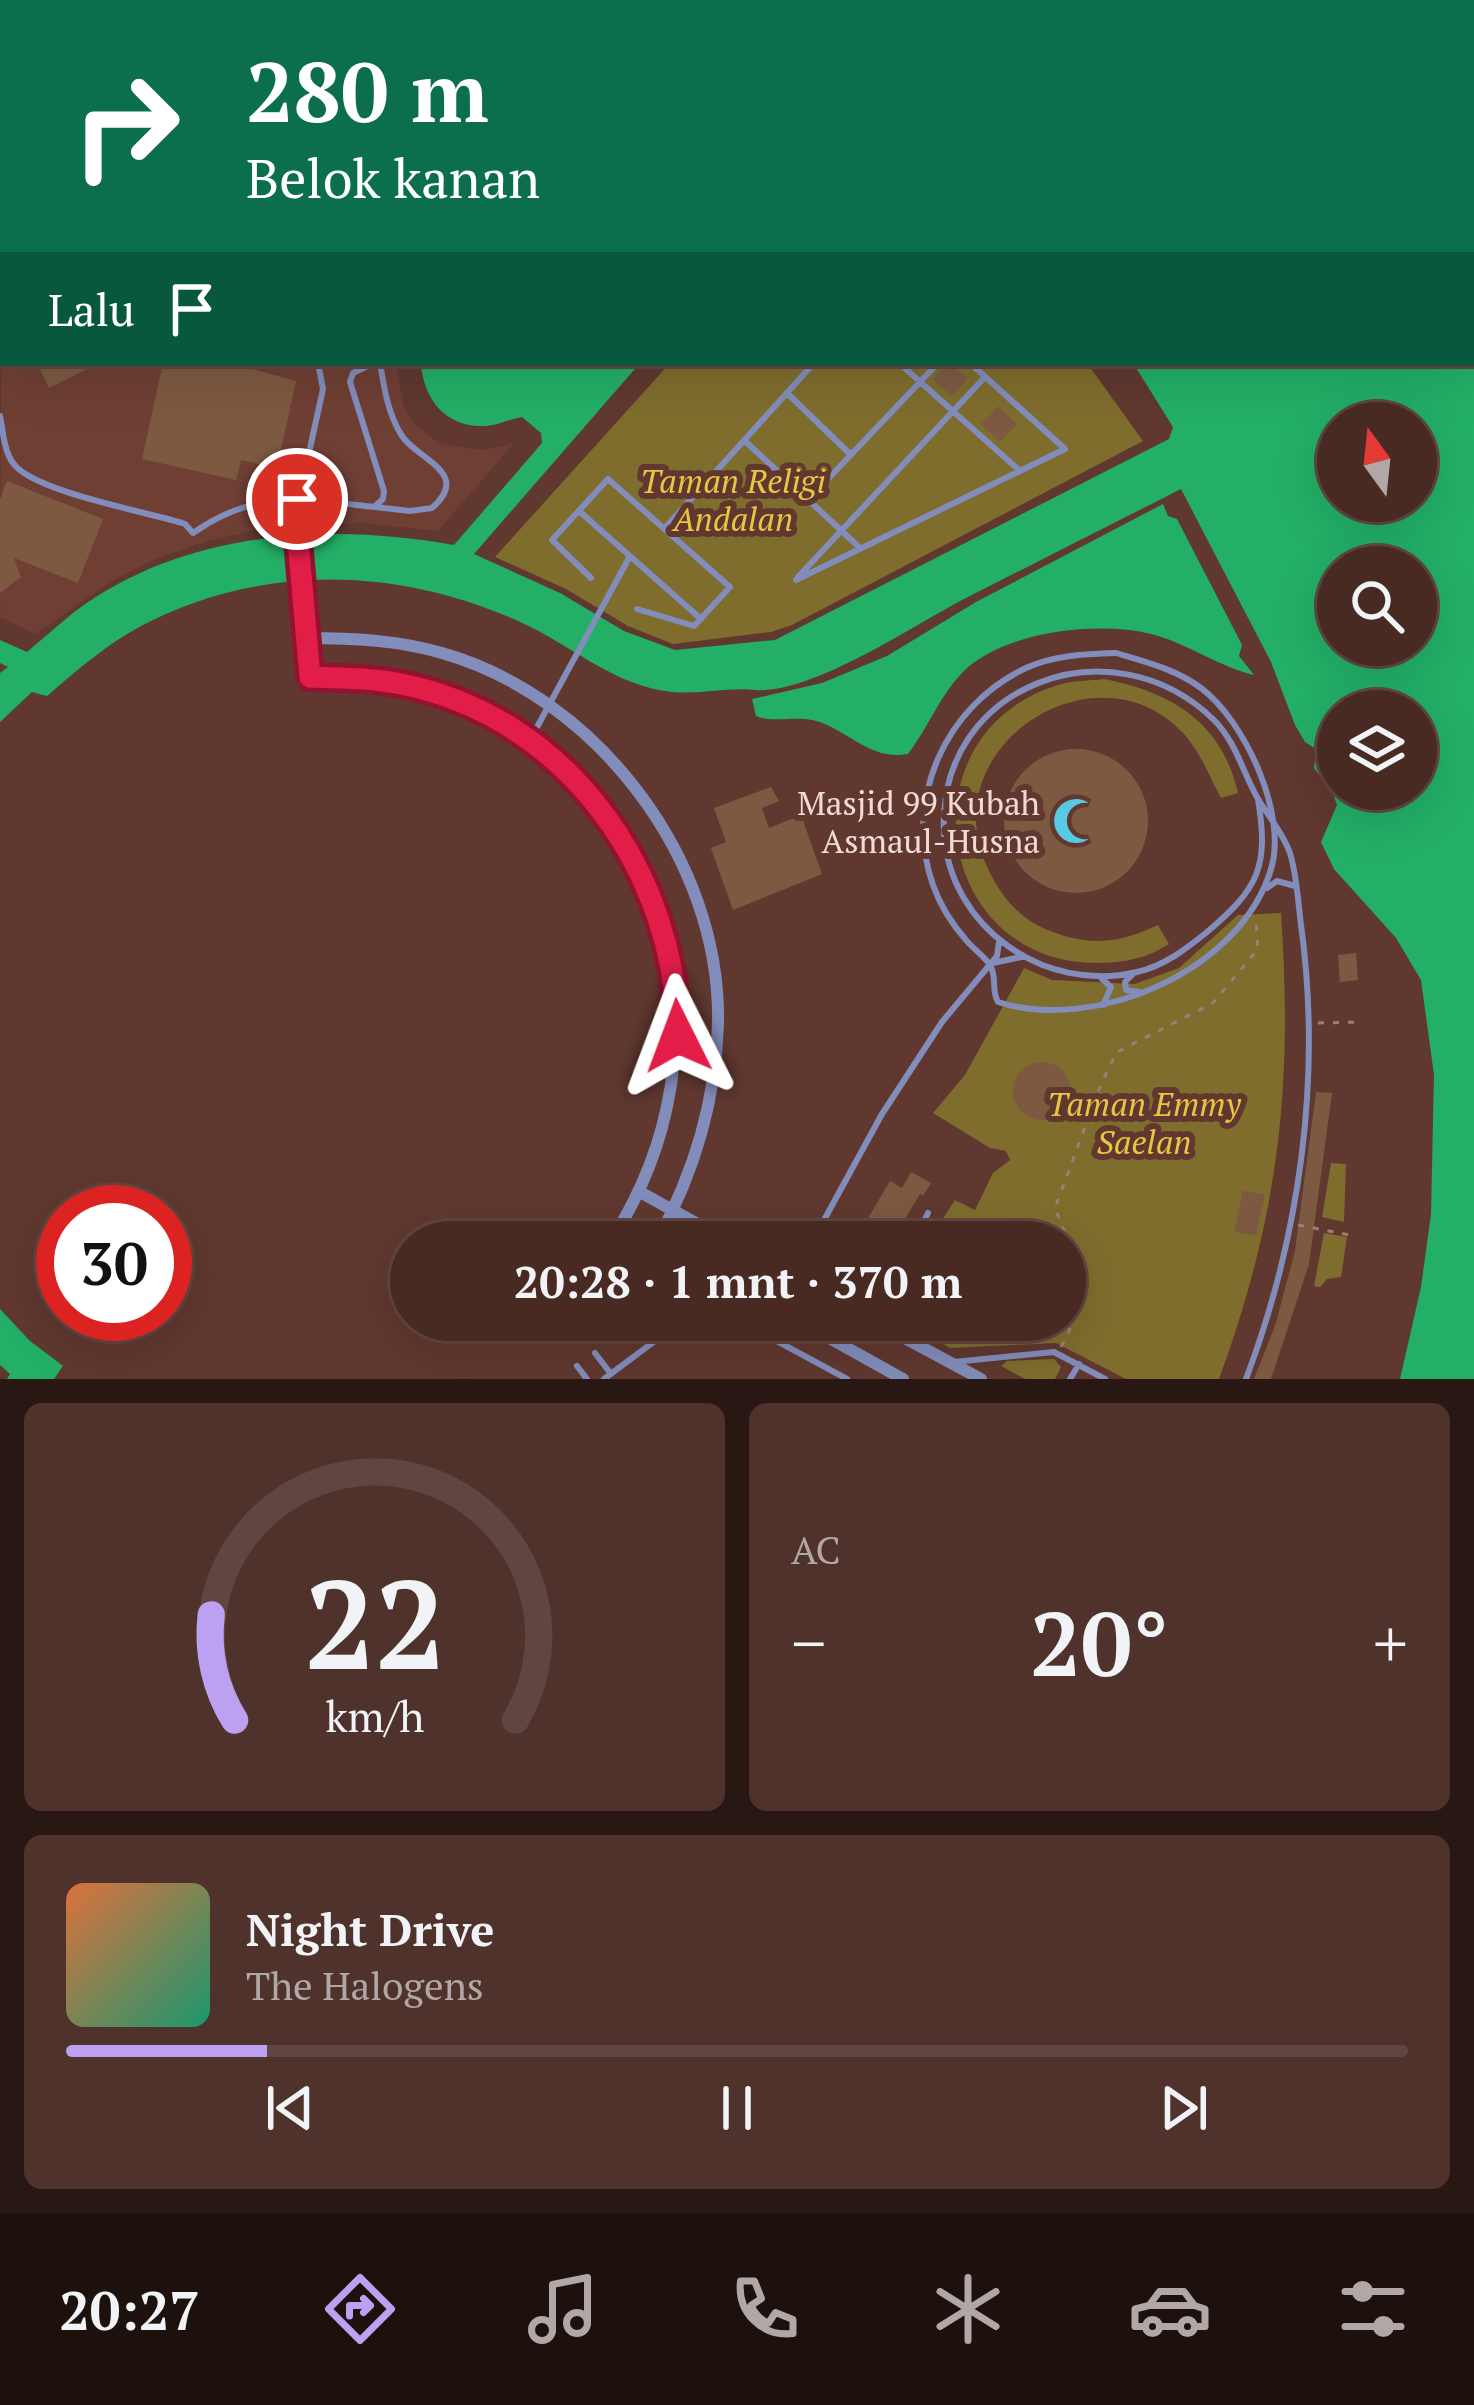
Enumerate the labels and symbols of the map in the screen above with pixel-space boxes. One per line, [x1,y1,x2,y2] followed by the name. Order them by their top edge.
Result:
[1317,402,1437,522] north arrow
[246,448,348,550] pin
[640,459,826,540] park label: Taman Religi Andalan
[797,781,1040,862] place label: Masjid 99 Kubah Asmaul-Husna
[1051,796,1101,846] mosque icon: Masjid 99 Kubah Asmaul-Husna
[615,973,741,1099] position arrow
[1047,1082,1242,1163] park label: Taman Emmy Saelan
[36,1185,192,1341] speed limit sign: 30

